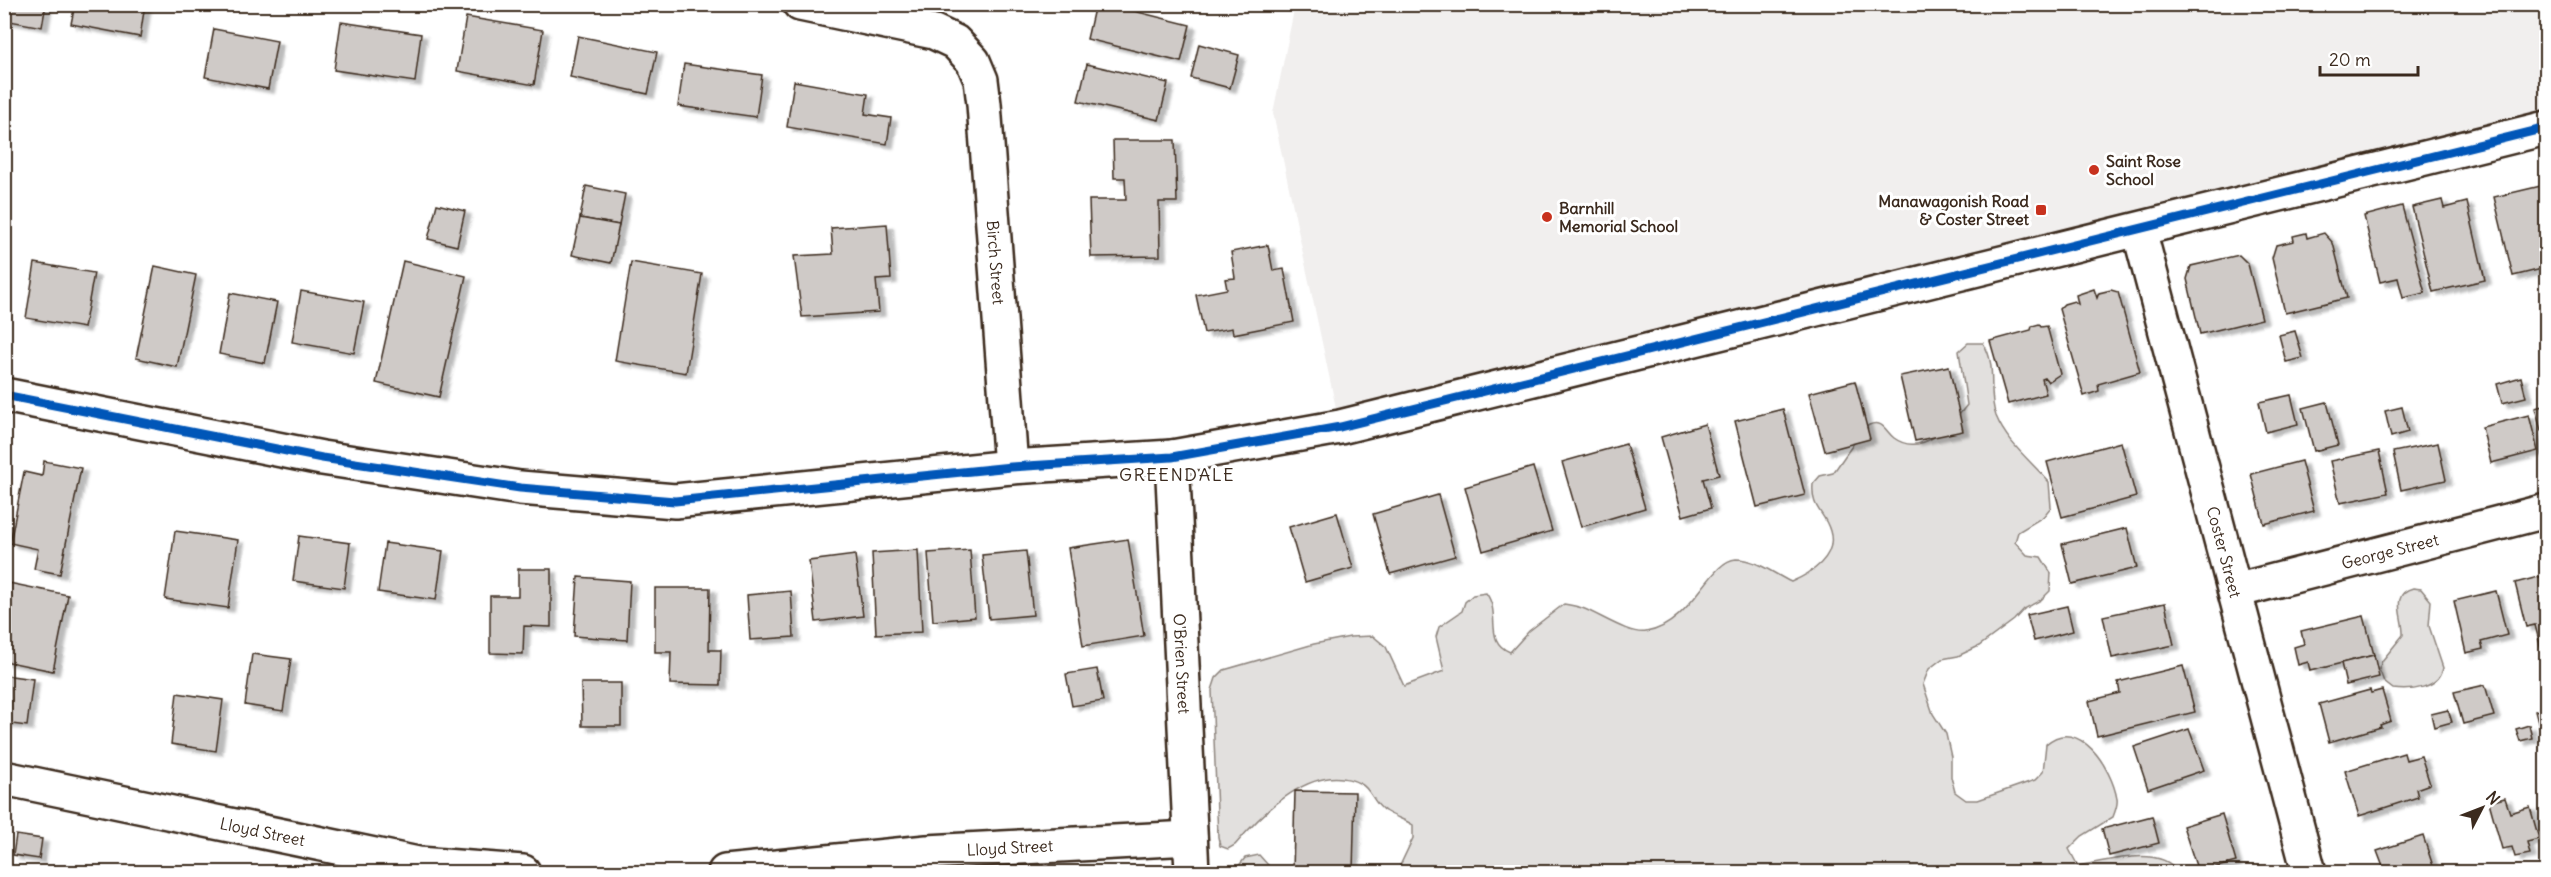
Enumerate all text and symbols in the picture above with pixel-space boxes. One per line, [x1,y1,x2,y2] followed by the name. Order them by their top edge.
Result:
[2320,39,2418,77] scale bar
[2329,48,2371,71] text: 20 m
[2106,151,2181,189] place label: Saint Rose School
[2087,163,2101,177] marker: Saint Rose School
[1878,191,2030,229] place label: Manawagonish Road & Coster Street
[1559,198,1678,236] place label: Barnhill Memorial School
[2034,203,2048,217] marker: Manawagonish Road & Coster Street
[1540,210,1554,224] marker: Barnhill Memorial School
[983,220,1009,306] street label: Birch Street
[1119,463,1235,486] district label: GREENDALE
[2203,504,2246,600] street label: Coster Street
[2339,529,2441,573] street label: George Street
[1170,613,1194,715] street label: O'Brien Street
[2452,778,2512,838] north arrow
[2482,787,2504,809] text: N
[218,813,307,850] street label: Lloyd Street
[966,835,1054,860] street label: Lloyd Street

